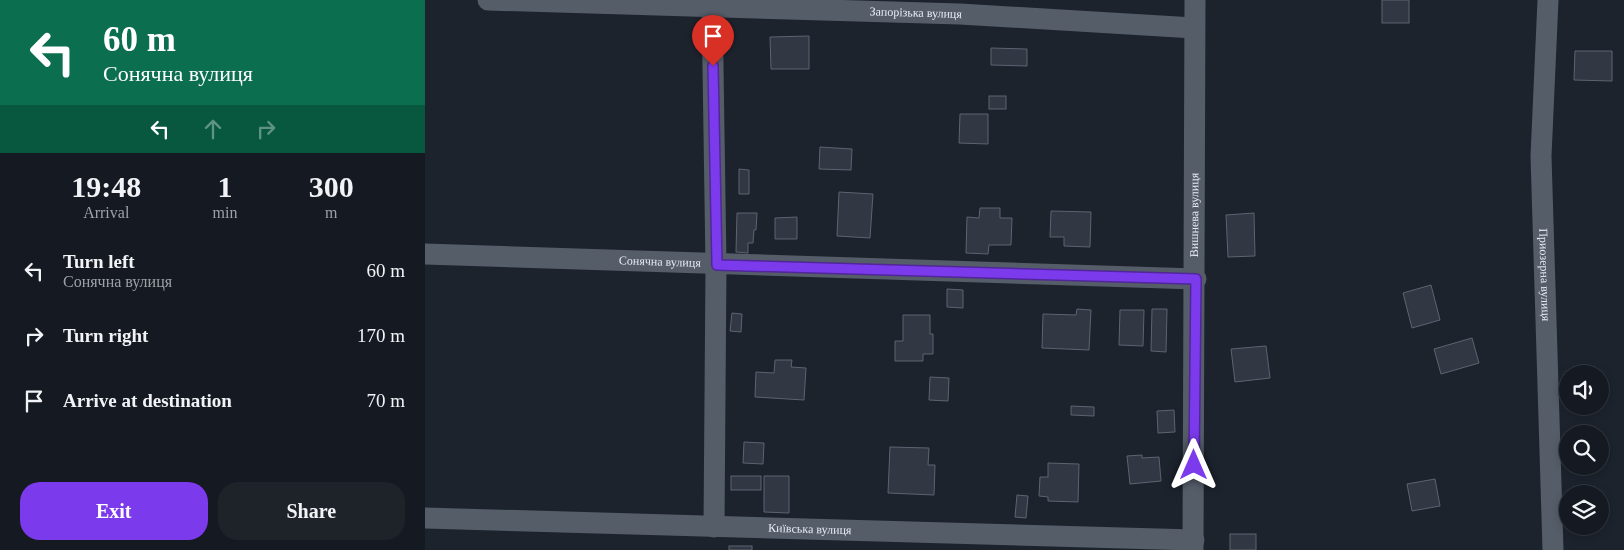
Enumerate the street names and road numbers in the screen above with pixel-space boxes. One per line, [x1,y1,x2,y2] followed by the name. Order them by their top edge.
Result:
[869,4,963,21] street label: Запорізька вулиця
[1187,172,1201,257] street label: Вишнева вулиця
[1536,228,1553,322] street label: Приозерна вулиця
[619,253,701,270] street label: Сонячна вулиця
[768,521,852,537] street label: Київська вулиця

